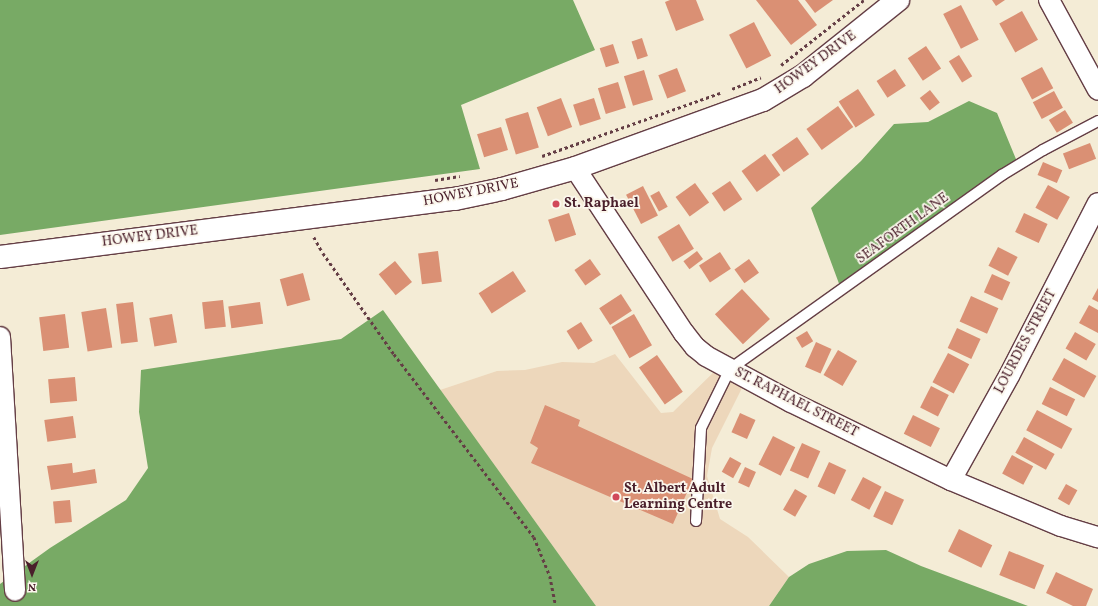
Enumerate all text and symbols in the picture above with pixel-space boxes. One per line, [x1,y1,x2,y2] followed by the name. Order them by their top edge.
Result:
[772,28,860,98] street label: HOWEY DRIVE
[422,175,520,211] street label: HOWEY DRIVE
[853,190,953,268] street label: SEAFORTH LANE
[564,196,639,212] place label: St. Raphael
[551,199,561,209] marker: St. Raphael
[101,223,199,251] street label: HOWEY DRIVE
[991,287,1061,397] street label: LOURDES STREET
[731,364,861,442] street label: ST. RAPHAEL STREET
[624,481,732,514] place label: St. Albert Adult Learning Centre
[611,492,621,502] marker: St. Albert Adult Learning Centre
[12,554,52,594] north arrow
[28,579,36,594] text: N

